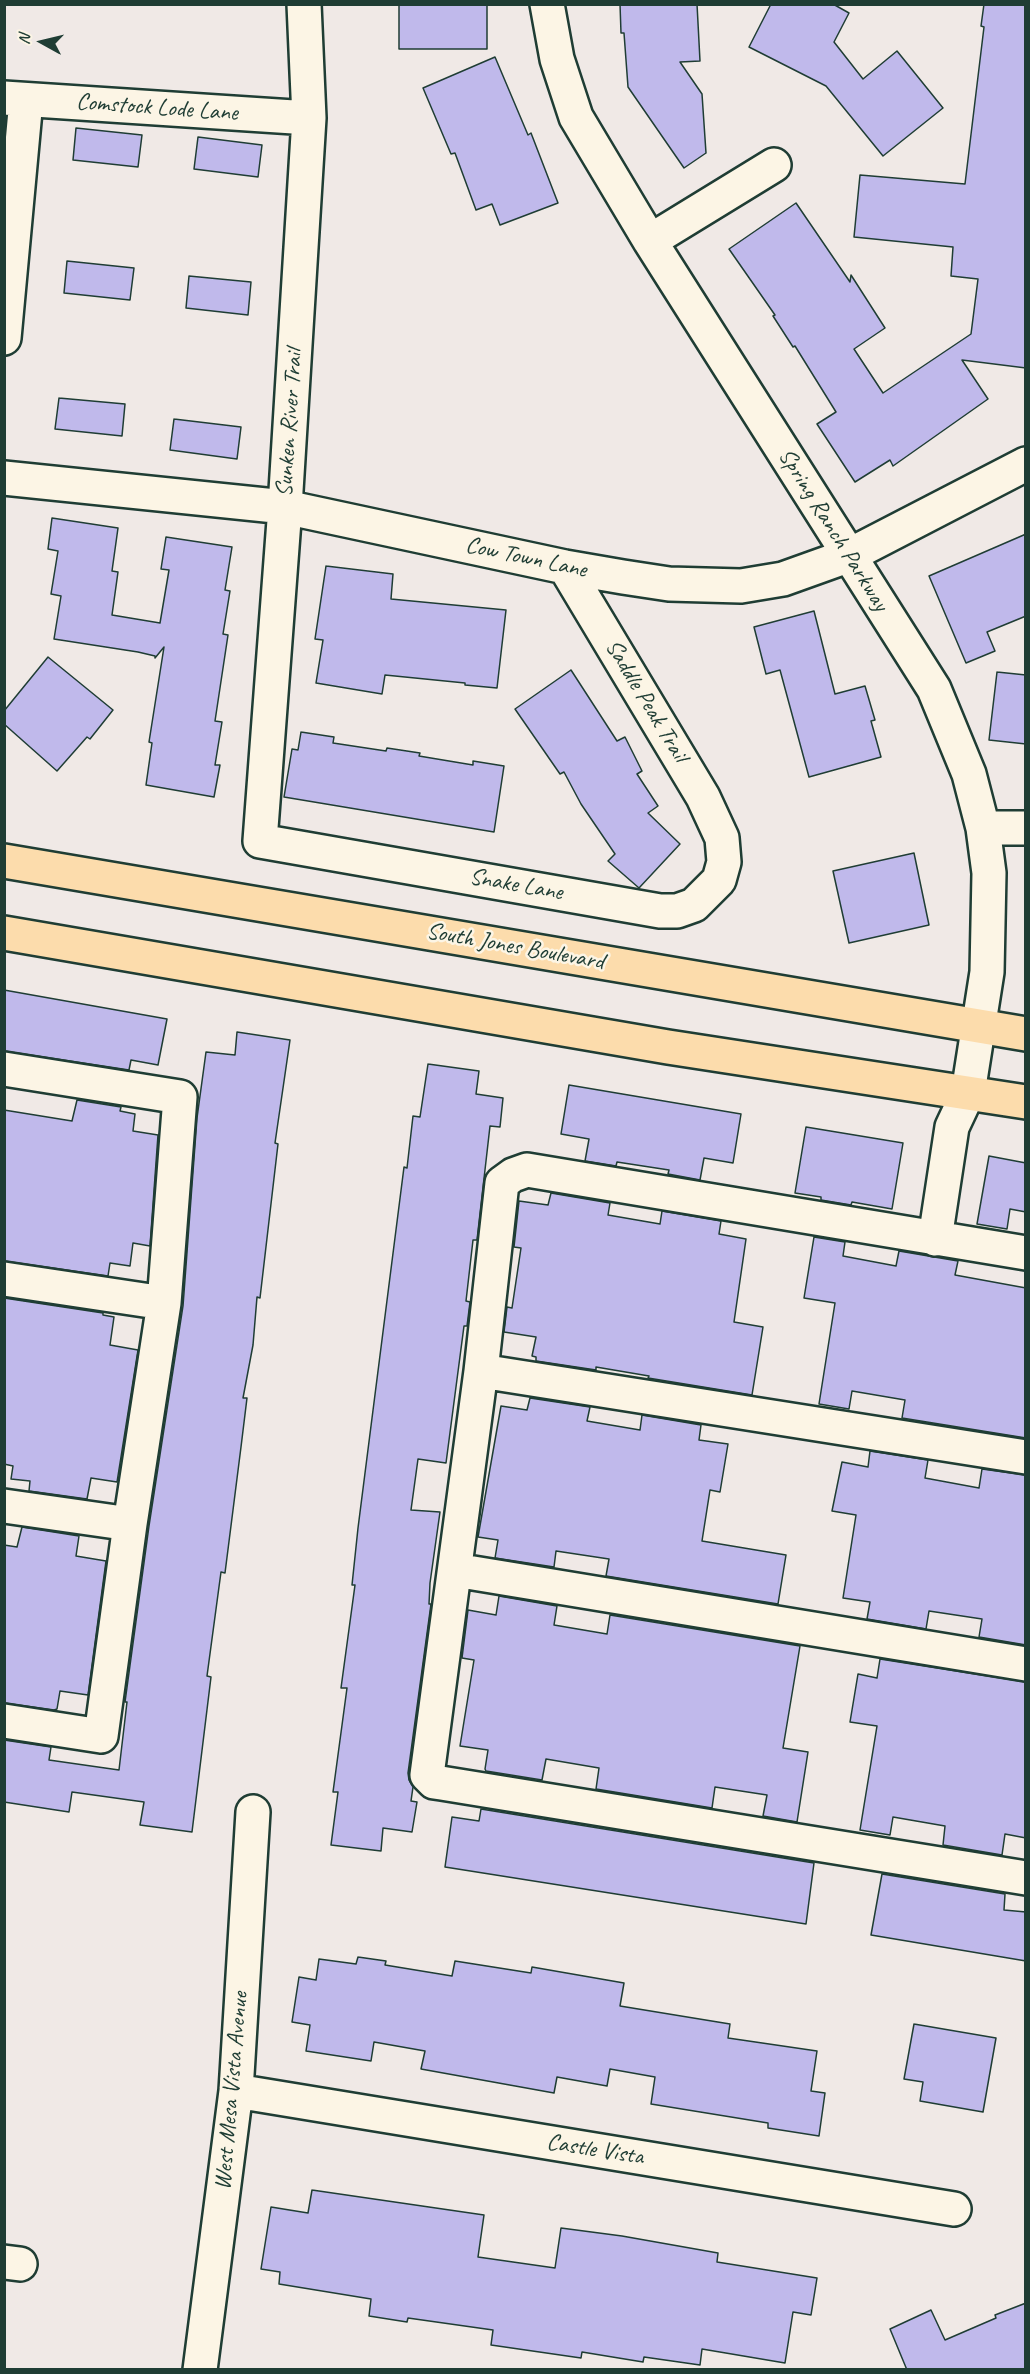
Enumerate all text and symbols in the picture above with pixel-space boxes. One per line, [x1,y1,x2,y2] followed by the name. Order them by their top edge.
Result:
[12,12,72,72] north arrow
[14,33,35,46] text: N
[75,88,239,128] street label: Comstock Lode Lane
[270,348,310,498] street label: Sunken River Trail
[771,443,895,617] street label: Spring Ranch Parkway
[463,531,589,585] street label: Cow Town Lane
[598,635,694,767] street label: Saddle Peak Trail
[467,863,565,907] street label: Snake Lane
[424,917,606,977] street label: South Jones Boulevard
[209,1991,255,2191] street label: West Mesa Vista Avenue
[545,2128,645,2172] street label: Castle Vista

